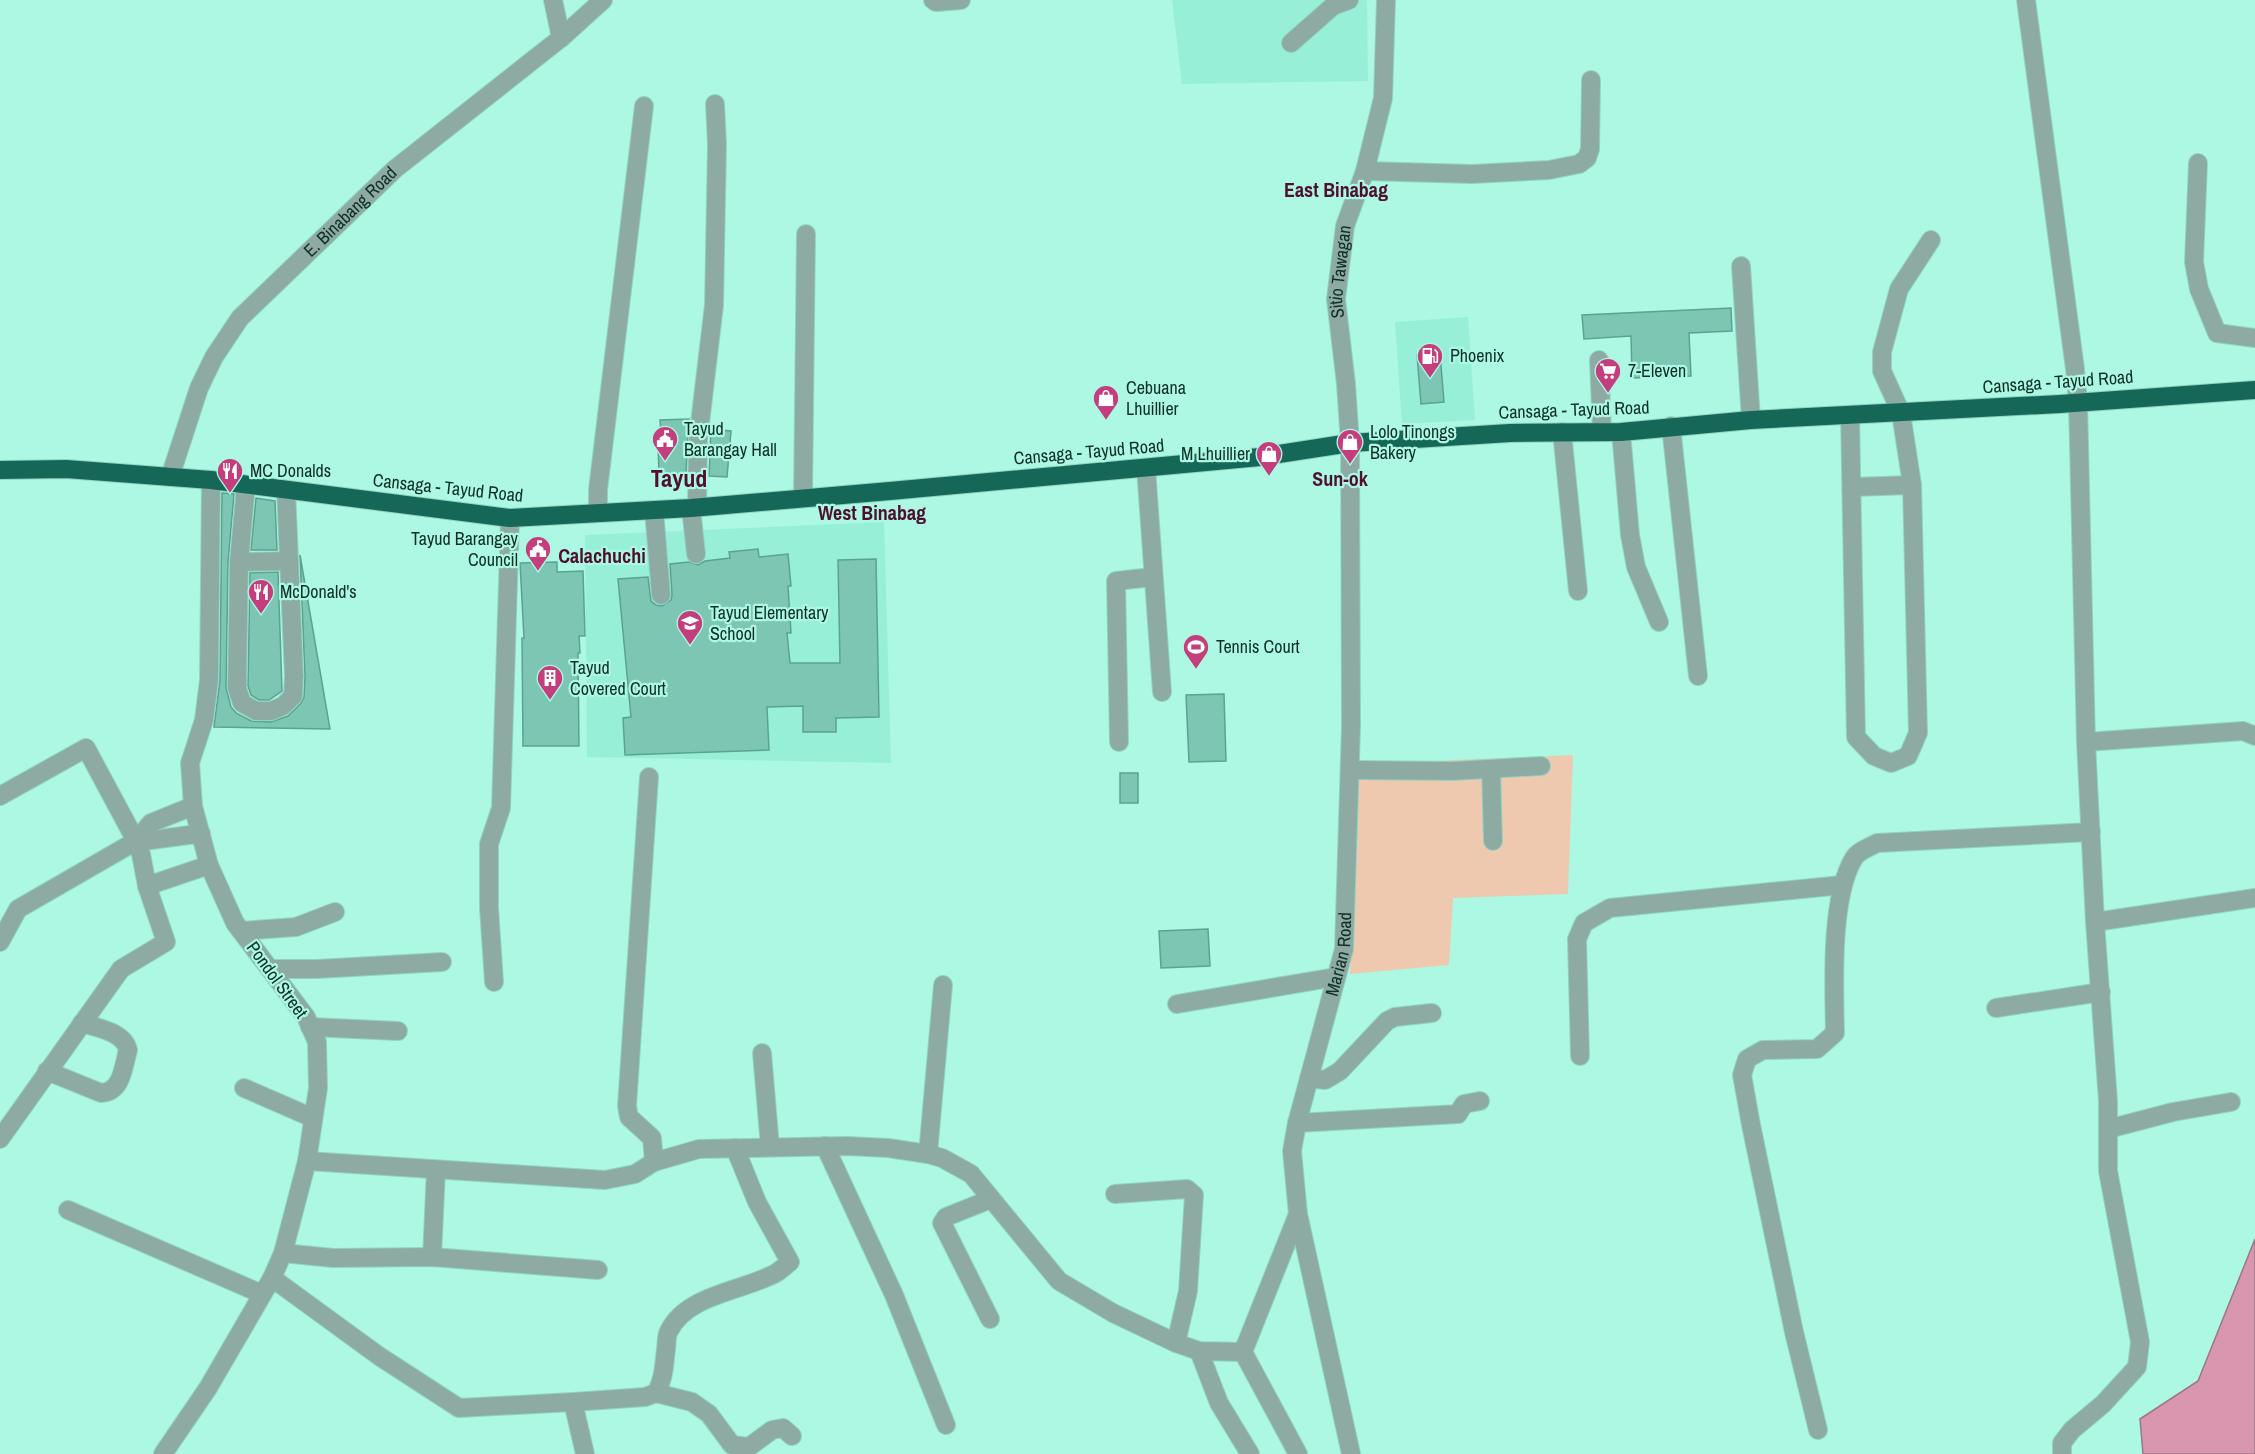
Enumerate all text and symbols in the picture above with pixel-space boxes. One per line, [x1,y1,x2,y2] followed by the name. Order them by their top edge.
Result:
[298,161,402,262] street label: E. Binabang Road
[1284,176,1388,203] district label: East Binabag
[1323,224,1357,320] street label: Sitio Tawagan
[1415,341,1445,379] fuel station icon: Phoenix
[1450,343,1505,368] place label: Phoenix
[1593,356,1623,394] supermarket icon: 7-Eleven
[1628,358,1686,383] place label: 7-Eleven
[1982,364,2134,399] street label: Cansaga - Tayud Road
[1126,375,1186,421] place label: Cebuana Lhuillier
[1091,383,1121,421] shop icon: Cebuana Lhuillier
[1498,394,1650,425] street label: Cansaga - Tayud Road
[684,416,777,462] place label: Tayud Barangay Hall
[1370,419,1455,465] place label: Lolo Tinongs Bakery
[650,424,680,462] public building icon: Tayud Barangay Hall
[1335,427,1365,465] shop icon: Lolo Tinongs Bakery
[1013,432,1165,471] street label: Cansaga - Tayud Road
[1254,439,1284,477] shop icon: M Lhuillier
[1181,441,1250,466] place label: M Lhuillier
[215,456,245,494] restaurant icon: MC Donalds
[250,458,331,483] place label: MC Donalds
[651,462,707,494] district label: Tayud
[1312,465,1369,492] district label: Sun-ok
[372,467,524,508] street label: Cansaga - Tayud Road
[818,499,926,526] district label: West Binabag
[411,526,519,572] place label: Tayud Barangay Council
[523,534,553,572] public building icon: Tayud Barangay Council
[558,542,646,569] district label: Calachuchi
[246,577,276,615] restaurant icon: McDonald's
[280,579,357,604] place label: McDonald's
[710,600,829,646] place label: Tayud Elementary School
[675,608,705,646] school or university icon: Tayud Elementary School
[1181,632,1211,670] sports icon: Tennis Court
[1216,634,1300,659] place label: Tennis Court
[570,655,666,701] place label: Tayud Covered Court
[535,663,565,701] building icon: Tayud Covered Court
[1319,912,1357,999] street label: Marian Road
[241,936,314,1023] street label: Pondol Street

